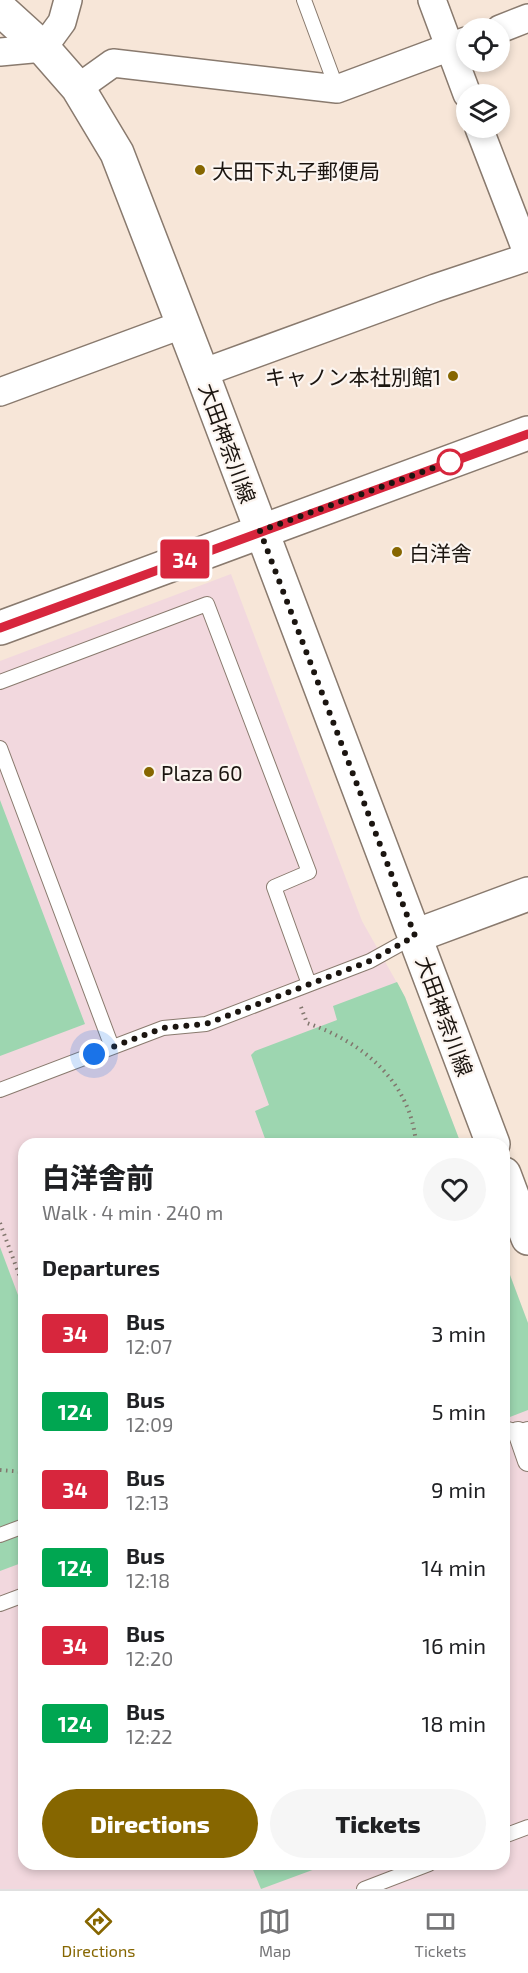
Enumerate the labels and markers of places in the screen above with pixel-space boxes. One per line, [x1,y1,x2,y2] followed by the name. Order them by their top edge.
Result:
[212,158,380,183] place label: 大田下丸子郵便局
[193,163,207,177] marker: 大田下丸子郵便局
[265,364,441,389] place label: キャノン本社別館1
[446,369,460,383] marker: キャノン本社別館1
[437,449,463,475] unlabelled marker
[409,540,472,565] place label: 白洋舎
[390,545,404,559] marker: 白洋舎
[161,760,243,785] place label: Plaza 60
[142,765,156,779] marker: Plaza 60

